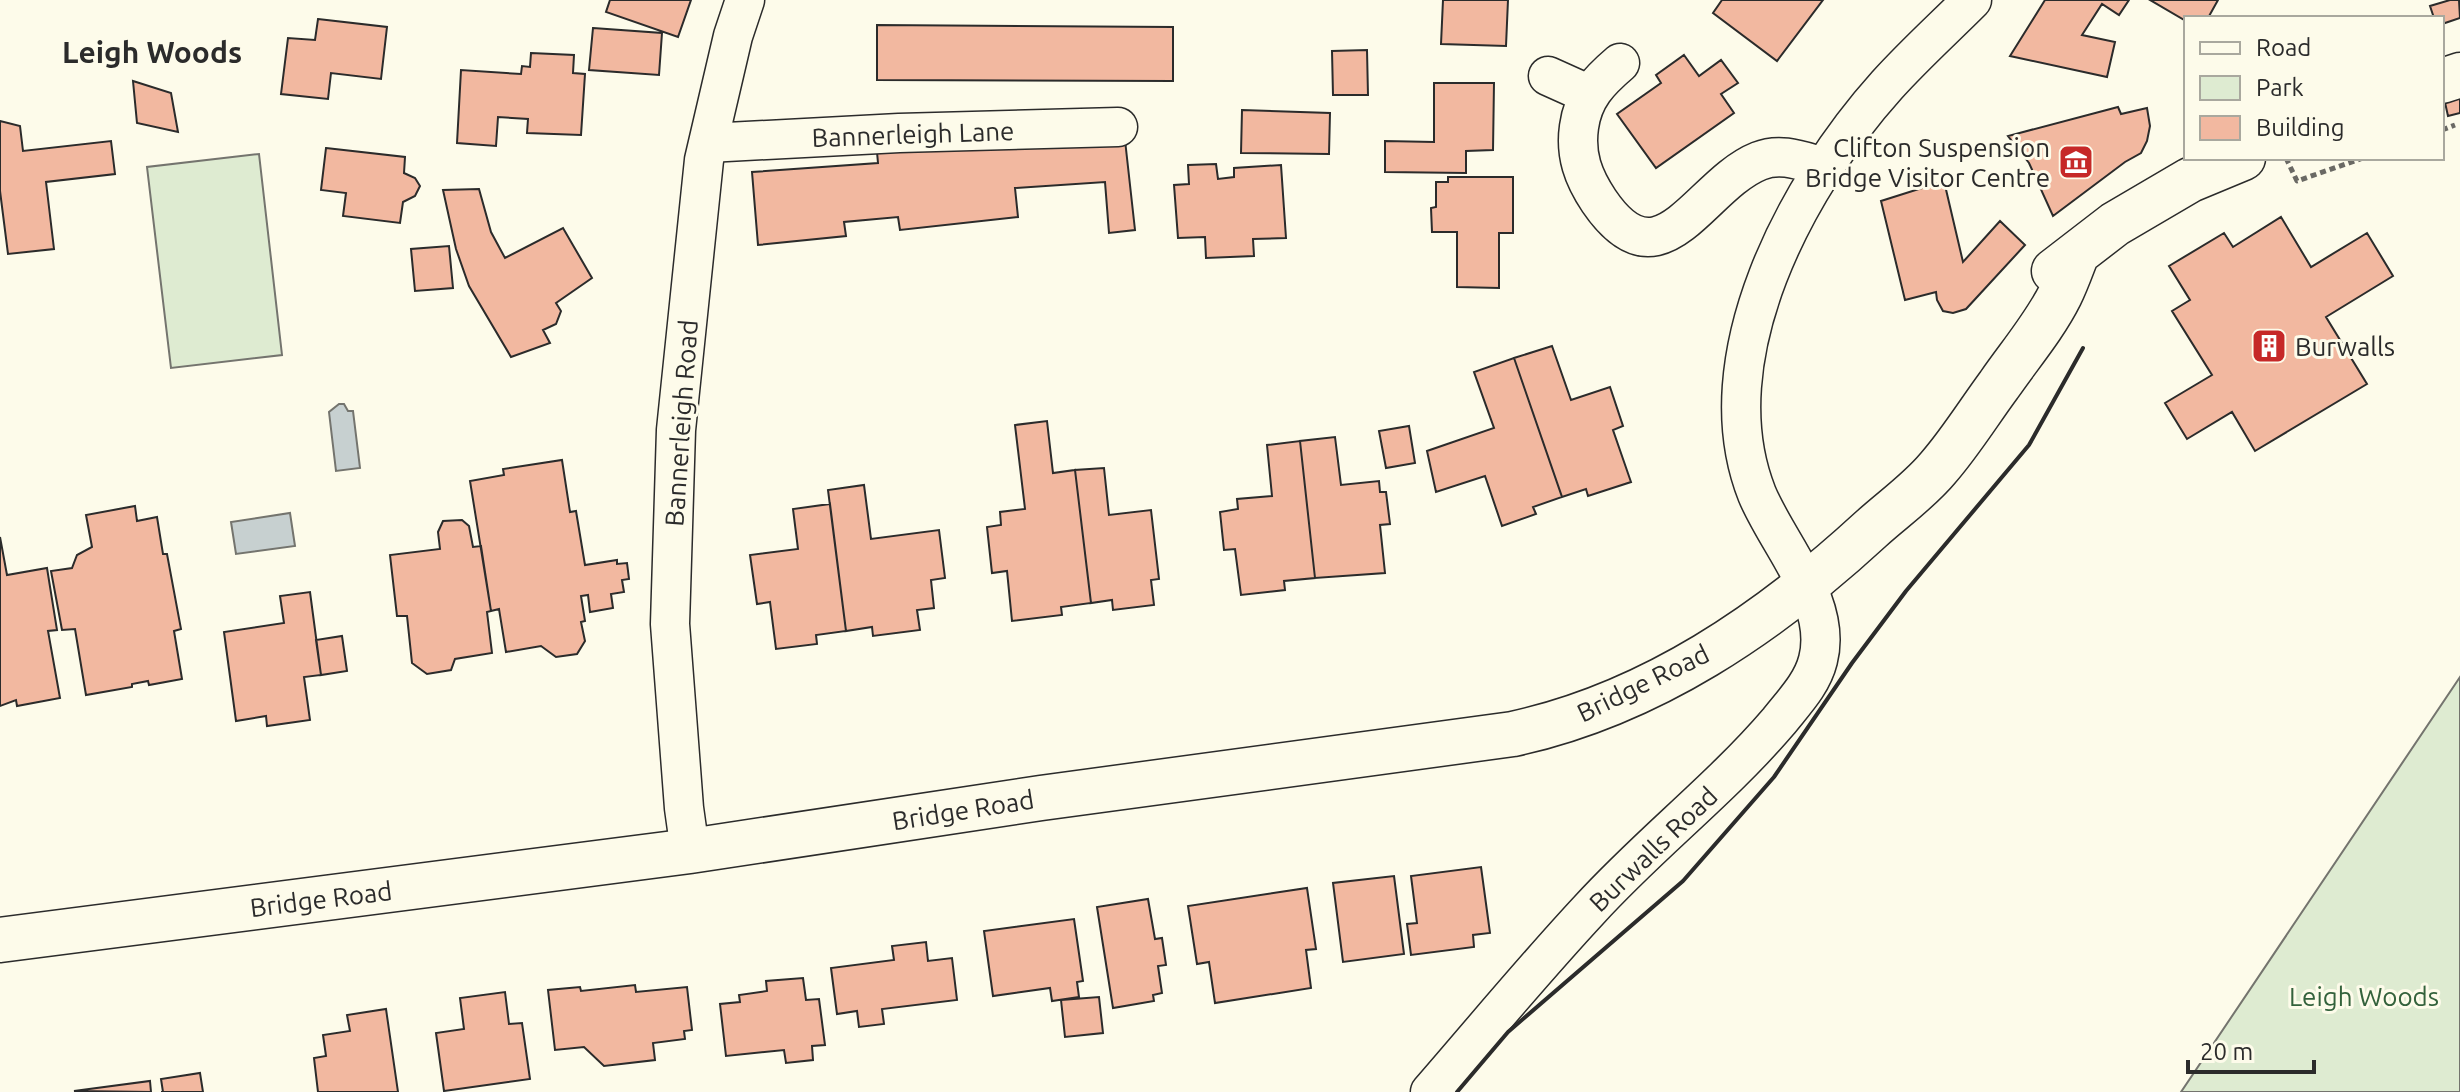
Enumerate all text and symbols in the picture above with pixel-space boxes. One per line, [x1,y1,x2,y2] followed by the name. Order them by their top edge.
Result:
[2184,16,2444,160] legend
[2256,34,2311,61] text: Road
[62,35,242,69] district label: Leigh Woods
[2256,74,2304,101] text: Park
[2256,114,2344,141] text: Building
[811,116,1015,152] street label: Bannerleigh Lane
[1805,133,2050,192] place label: Clifton Suspension Bridge Visitor Centre
[2057,143,2095,181] museum icon: Clifton Suspension Bridge Visitor Centre
[659,319,703,527] street label: Bannerleigh Road
[2250,327,2288,365] building icon: Burwalls
[2295,332,2395,361] place label: Burwalls
[1572,639,1714,727] street label: Bridge Road
[1583,781,1723,917] street label: Burwalls Road
[890,784,1036,836] street label: Bridge Road
[248,876,394,922] street label: Bridge Road
[2289,982,2439,1011] park label: Leigh Woods
[2188,1024,2314,1074] scale bar
[2200,1038,2253,1065] text: 20 m

